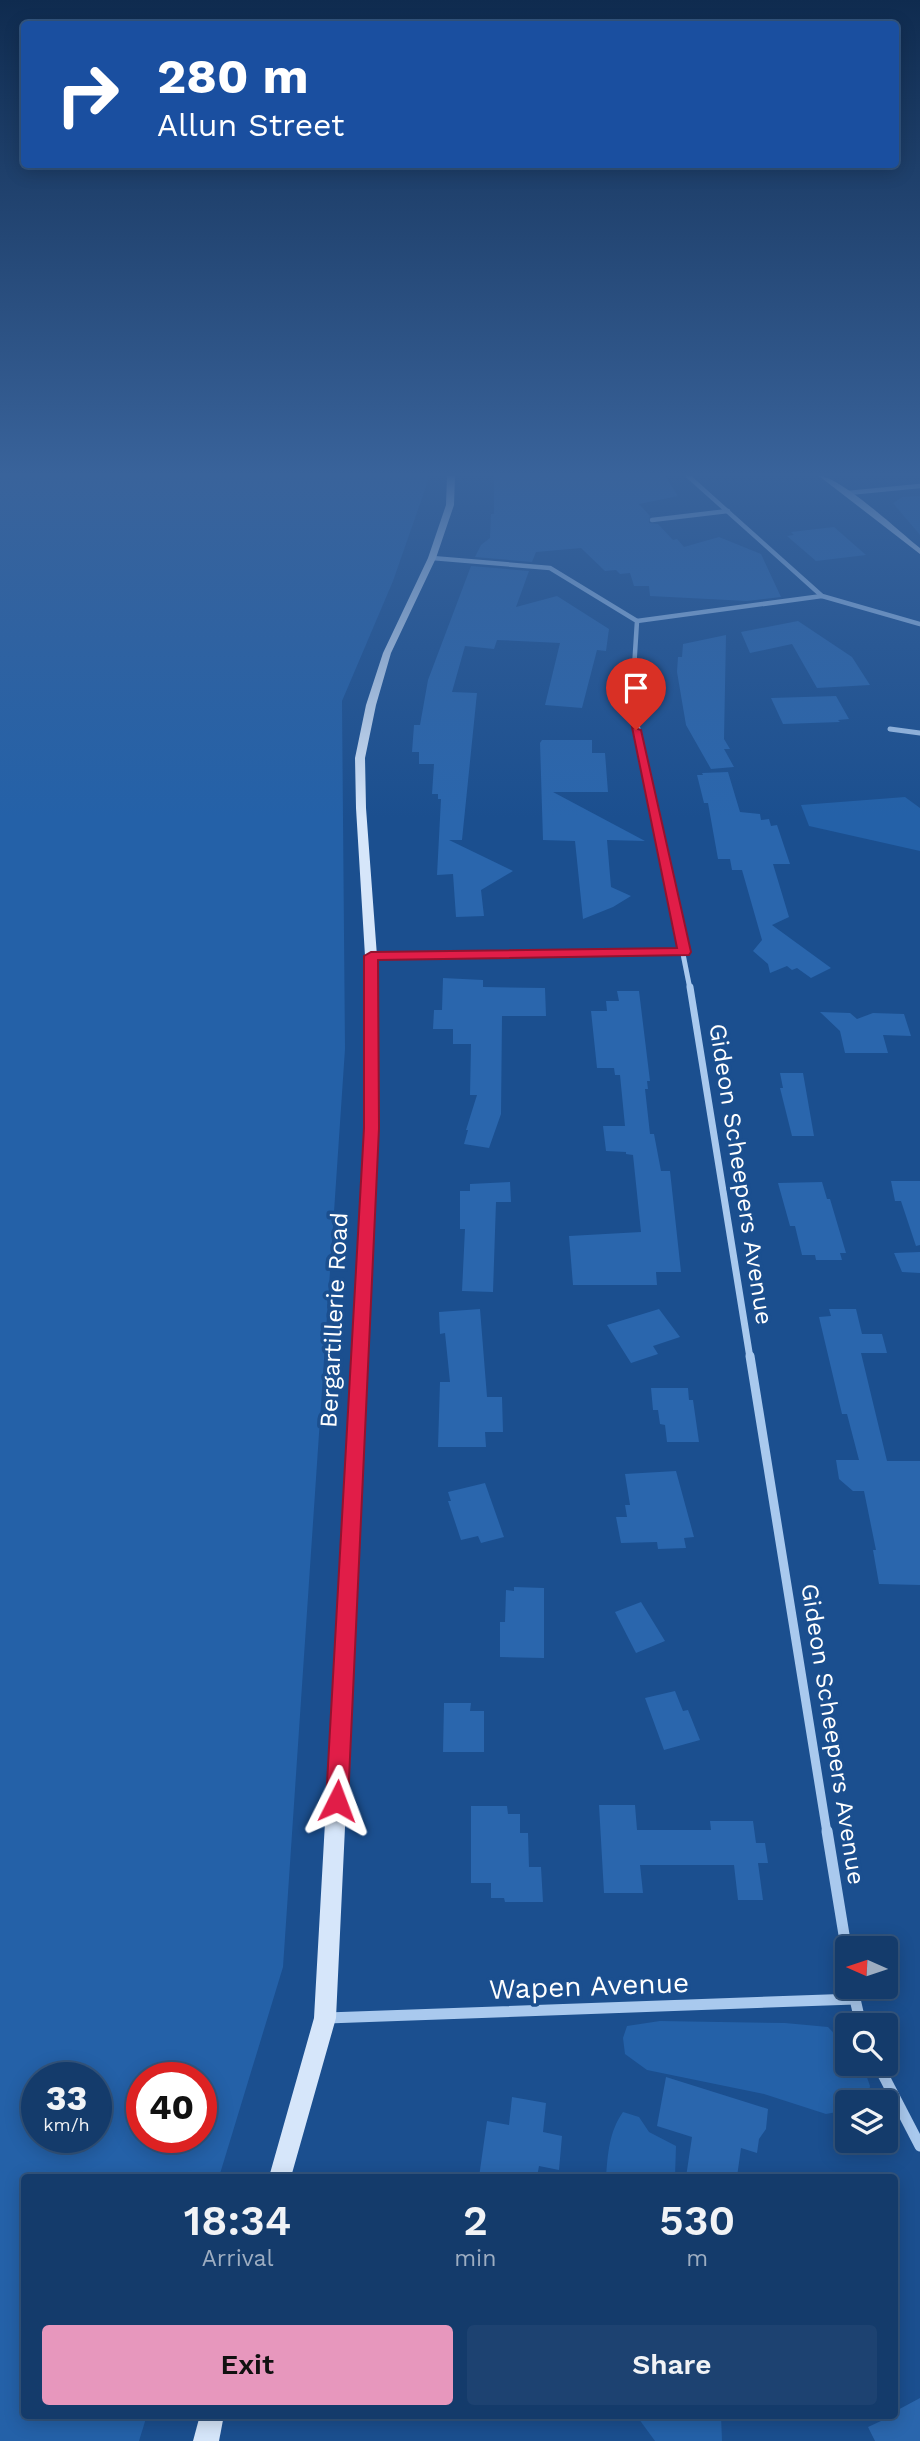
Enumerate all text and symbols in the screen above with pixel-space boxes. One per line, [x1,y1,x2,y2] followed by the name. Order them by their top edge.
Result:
[157,47,309,105] text: 280 m
[42,49,133,140] icon: right
[157,106,345,144] text: Allun Street
[606,658,666,730] pin
[617,669,655,707] icon: arrive
[703,1021,779,1327] street label: Gideon Scheepers Avenue
[314,1211,354,1429] street label: Bergartillerie Road
[795,1581,871,1887] street label: Gideon Scheepers Avenue
[300,1764,374,1838] position arrow
[835,1936,898,1998] north arrow
[835,1936,898,2153] map controls
[488,1966,690,2006] street label: Wapen Avenue
[835,2013,898,2076] button: search
[126,2062,217,2153] speed limit sign: 40
[46,2077,87,2119] text: 33
[835,2090,898,2153] button: layers
[43,2114,90,2135] text: km/h
[184,2196,291,2245] text: 18:34
[463,2196,488,2245] text: 2
[659,2196,735,2245] text: 530
[202,2245,273,2272] text: Arrival
[454,2245,496,2272] text: min
[686,2245,708,2272] text: m
[42,2325,453,2405] button: Exit
[467,2325,877,2405] button: Share

